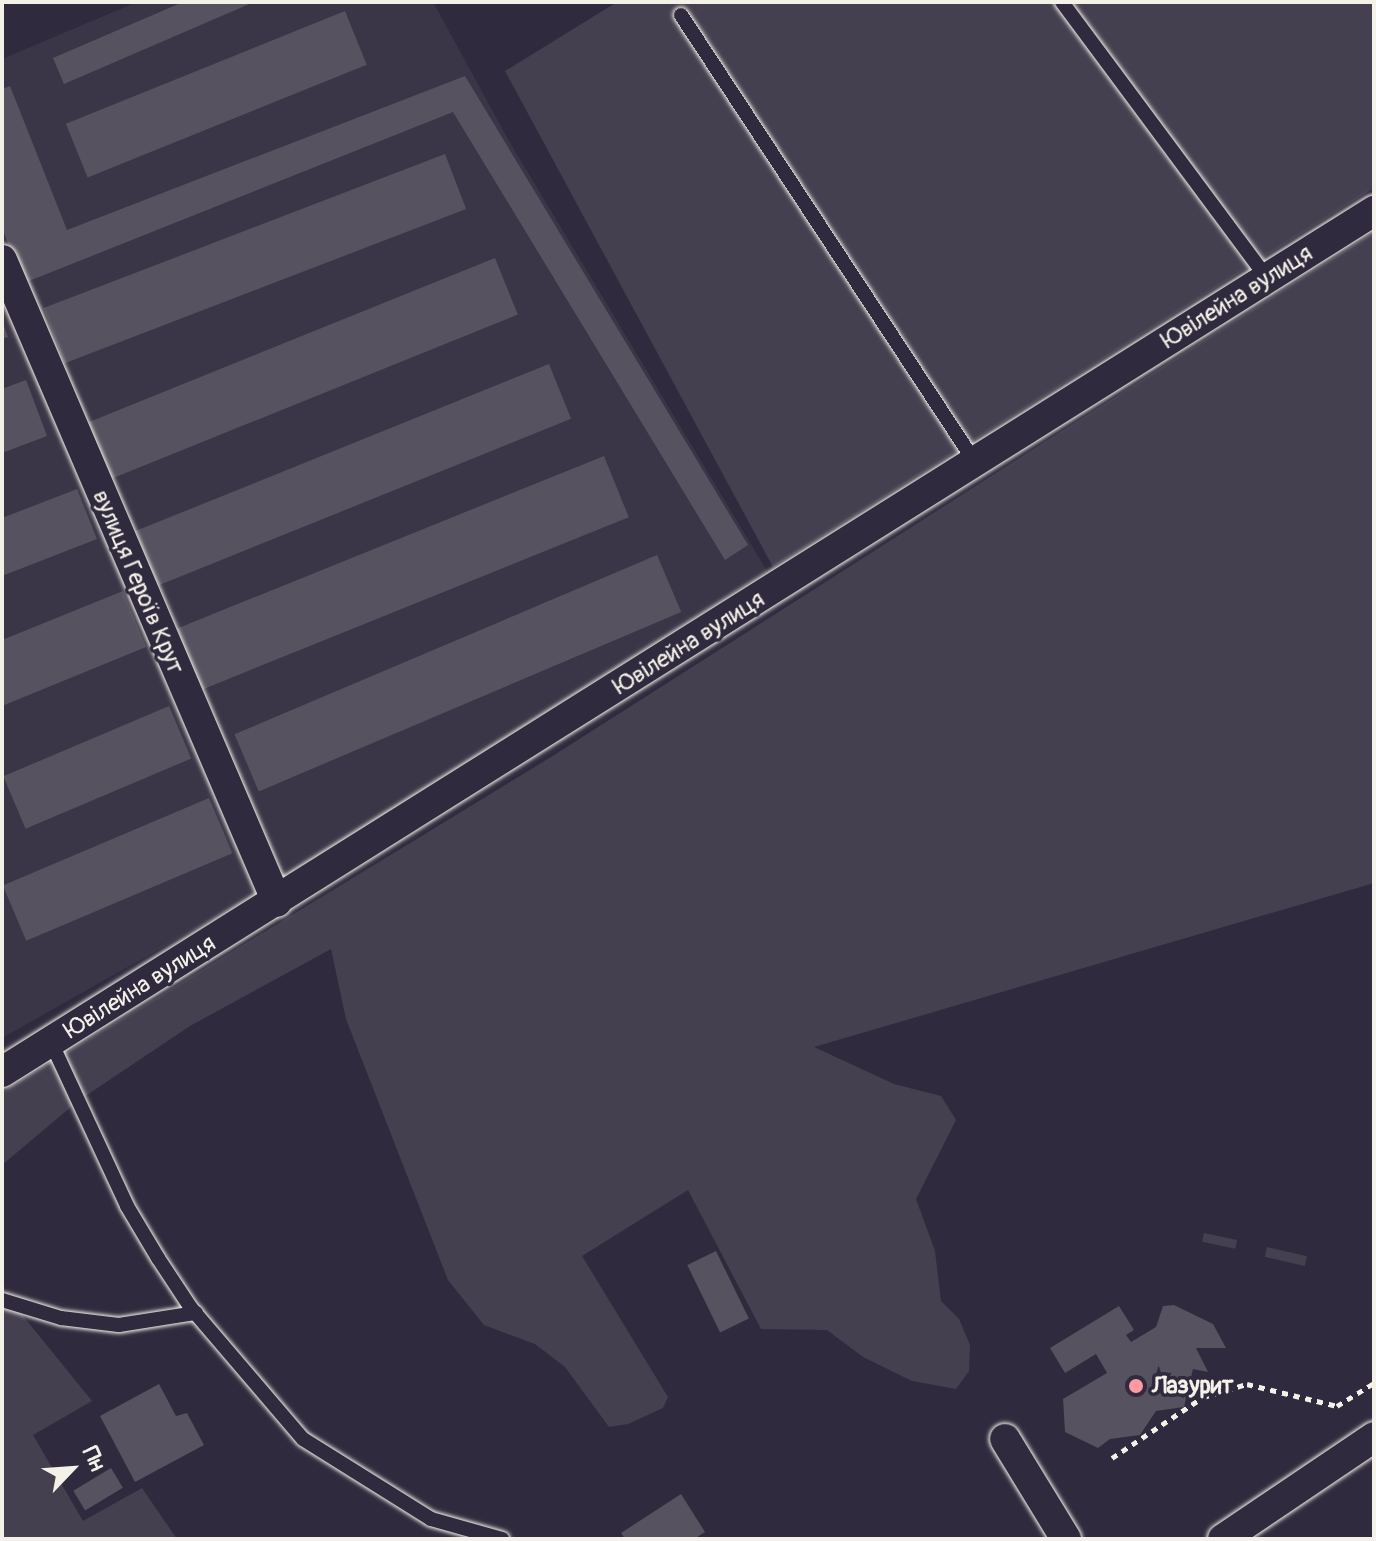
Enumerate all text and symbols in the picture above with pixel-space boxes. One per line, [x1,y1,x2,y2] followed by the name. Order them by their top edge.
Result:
[1156,239,1318,355] street label: Ювілейна вулиця
[86,486,190,678] street label: вулиця Героїв Крут
[608,585,770,701] street label: Ювілейна вулиця
[59,929,221,1045] street label: Ювілейна вулиця
[1152,1372,1233,1400] place label: Лазурит
[1127,1377,1145,1395] marker: Лазурит
[32,1429,112,1509] north arrow
[76,1442,112,1476] text: Пн

